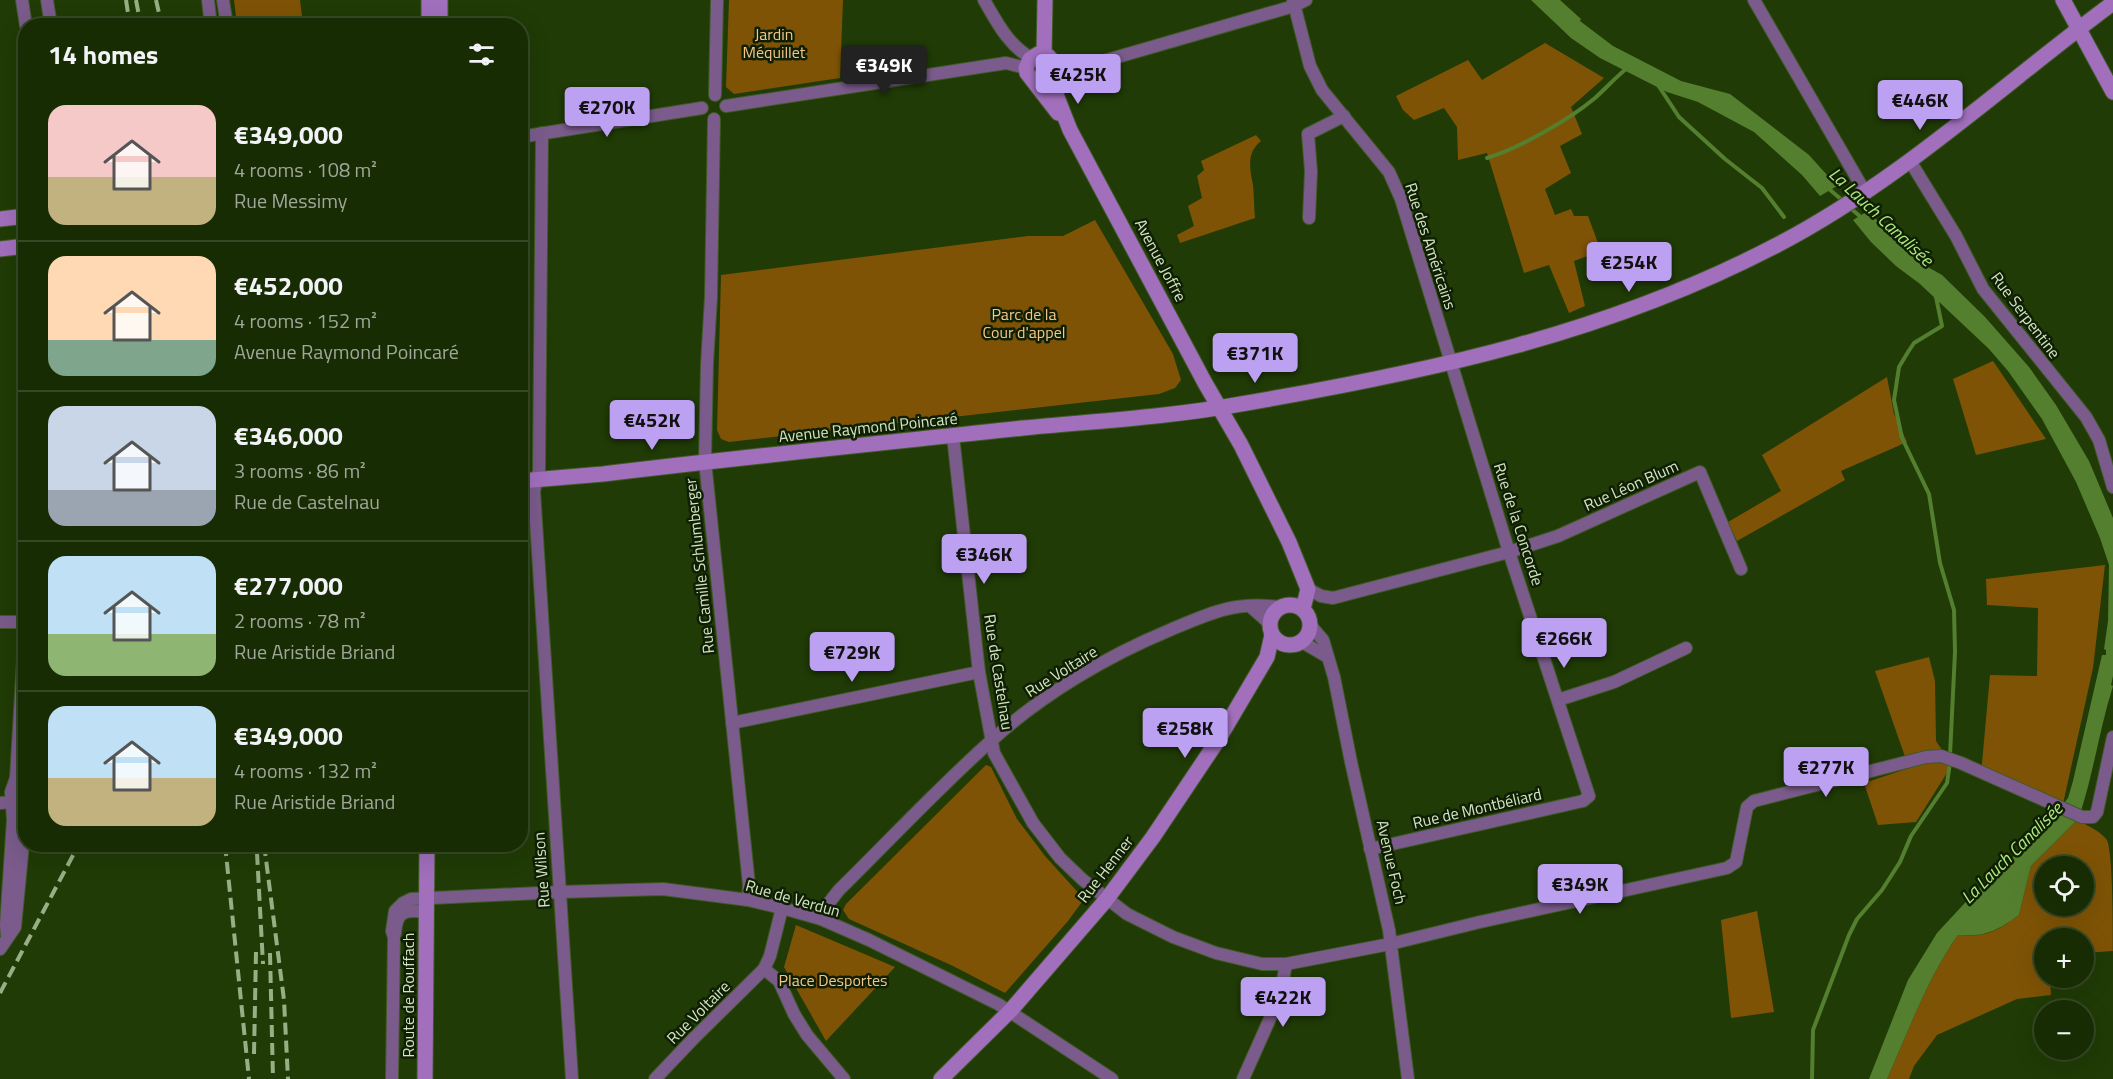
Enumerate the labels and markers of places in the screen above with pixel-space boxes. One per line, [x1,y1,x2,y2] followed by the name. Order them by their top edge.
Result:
[842,45,926,96] pin: €349K
[1036,54,1120,105] pin: €425K
[1878,80,1962,131] pin: €446K
[565,87,649,138] pin: €270K
[1587,242,1671,293] pin: €254K
[1213,333,1297,384] pin: €371K
[610,400,694,451] pin: €452K
[942,534,1026,585] pin: €346K
[1522,618,1606,669] pin: €266K
[810,632,894,683] pin: €729K
[1143,708,1227,759] pin: €258K
[1784,747,1868,798] pin: €277K
[1538,864,1622,915] pin: €349K
[1241,977,1325,1028] pin: €422K

